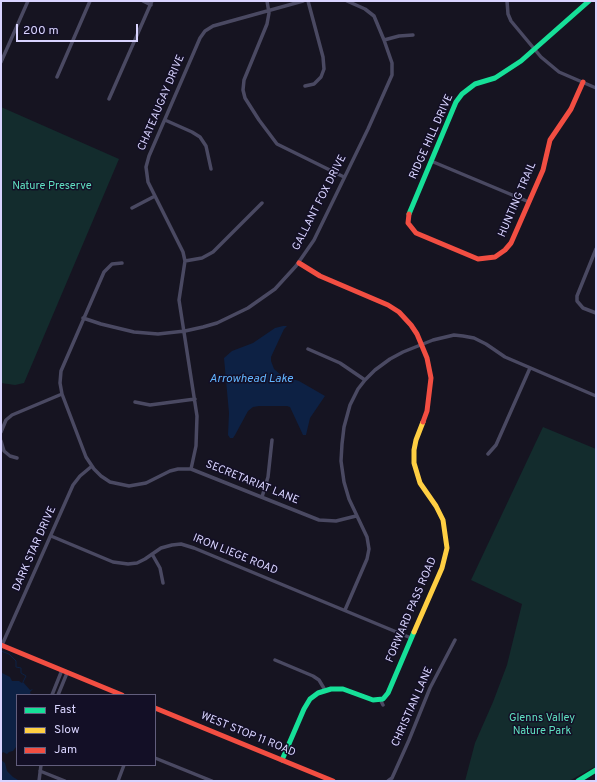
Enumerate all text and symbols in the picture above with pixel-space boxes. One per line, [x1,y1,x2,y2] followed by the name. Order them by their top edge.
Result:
[18,16,140,42] scale bar
[23,23,59,39] text: 200 m
[136,53,188,153] street label: CHATEAUGAY DRIVE
[407,92,457,182] street label: RIDGE HILL DRIVE
[290,153,350,253] street label: GALLANT FOX DRIVE
[496,160,540,240] street label: HUNTING TRAIL
[12,180,92,194] park label: Nature Preserve
[209,373,293,387] water label: Arrowhead Lake
[203,458,301,508] street label: SECRETARIAT LANE
[10,505,60,593] street label: DARK STAR DRIVE
[191,532,279,578] street label: IRON LIEGE ROAD
[384,555,440,665] street label: FORWARD PASS ROAD
[389,665,437,749] street label: CHRISTIAN LANE
[16,694,156,766] legend
[54,702,76,718] text: Fast
[199,710,297,760] street label: WEST STOP 11 ROAD
[509,712,575,738] park label: Glenns Valley Nature Park
[54,722,80,738] text: Slow
[54,742,77,758] text: Jam

